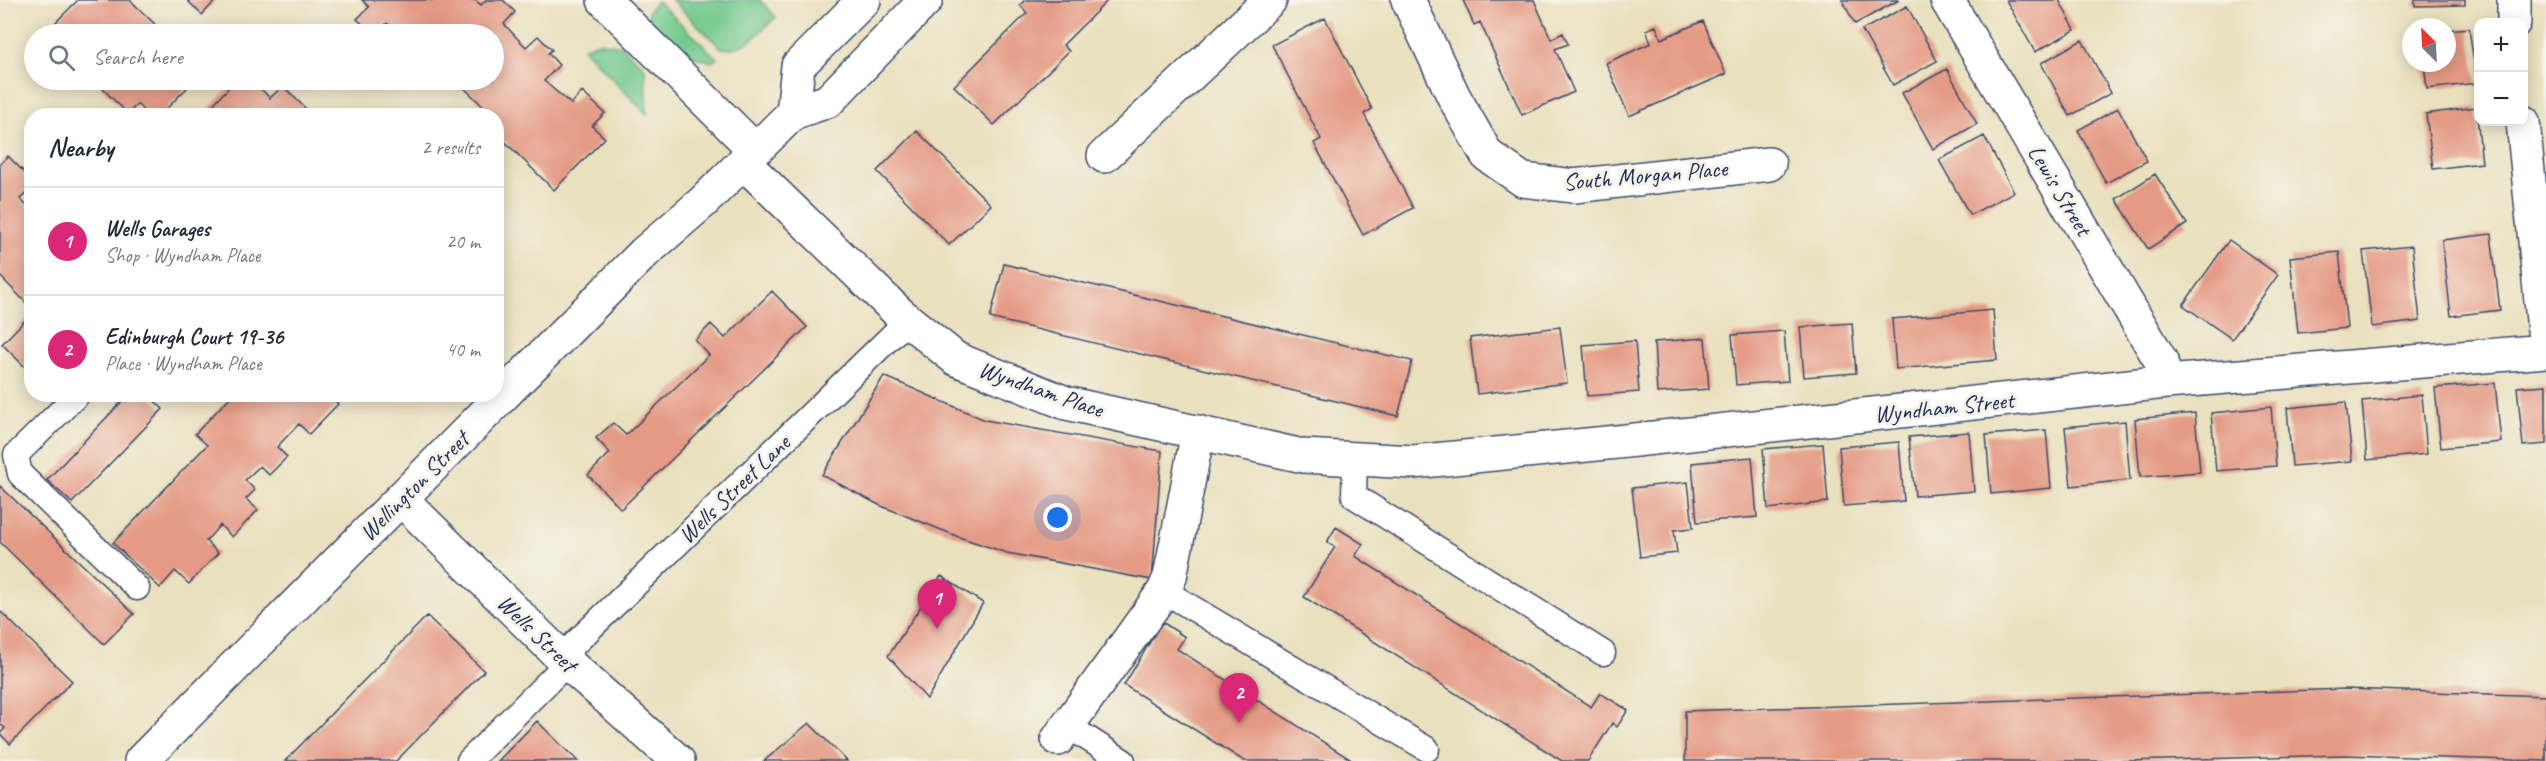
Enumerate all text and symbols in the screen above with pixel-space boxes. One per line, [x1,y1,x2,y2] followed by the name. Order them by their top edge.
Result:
[2402,18,2456,72] north arrow
[2474,18,2528,126] map controls
[2474,18,2528,72] button: +
[24,24,504,90] search box
[45,41,78,74] icon: search
[93,43,183,71] text: Search here
[2474,72,2528,126] button: −
[48,131,113,164] text: Nearby
[421,135,480,160] text: 2 results
[2021,139,2100,243] street label: Lewis Street
[1562,153,1730,197] street label: South Morgan Place
[105,215,210,243] text: Wells Garages
[63,229,72,254] text: 1
[446,229,480,254] text: 20 m
[105,243,260,268] text: Shop · Wyndham Place
[105,323,283,351] text: Edinburgh Court 19-36
[63,337,72,362] text: 2
[446,337,480,362] text: 40 m
[105,351,261,376] text: Place · Wyndham Place
[975,354,1109,425] street label: Wyndham Place
[1873,385,2017,429] street label: Wyndham Street
[353,423,477,547] street label: Wellington Street
[672,427,798,550] street label: Wells Street Lane
[1043,503,1072,532] your location
[918,580,956,629] pin: 1
[491,588,585,680] street label: Wells Street
[1220,674,1258,723] pin: 2

